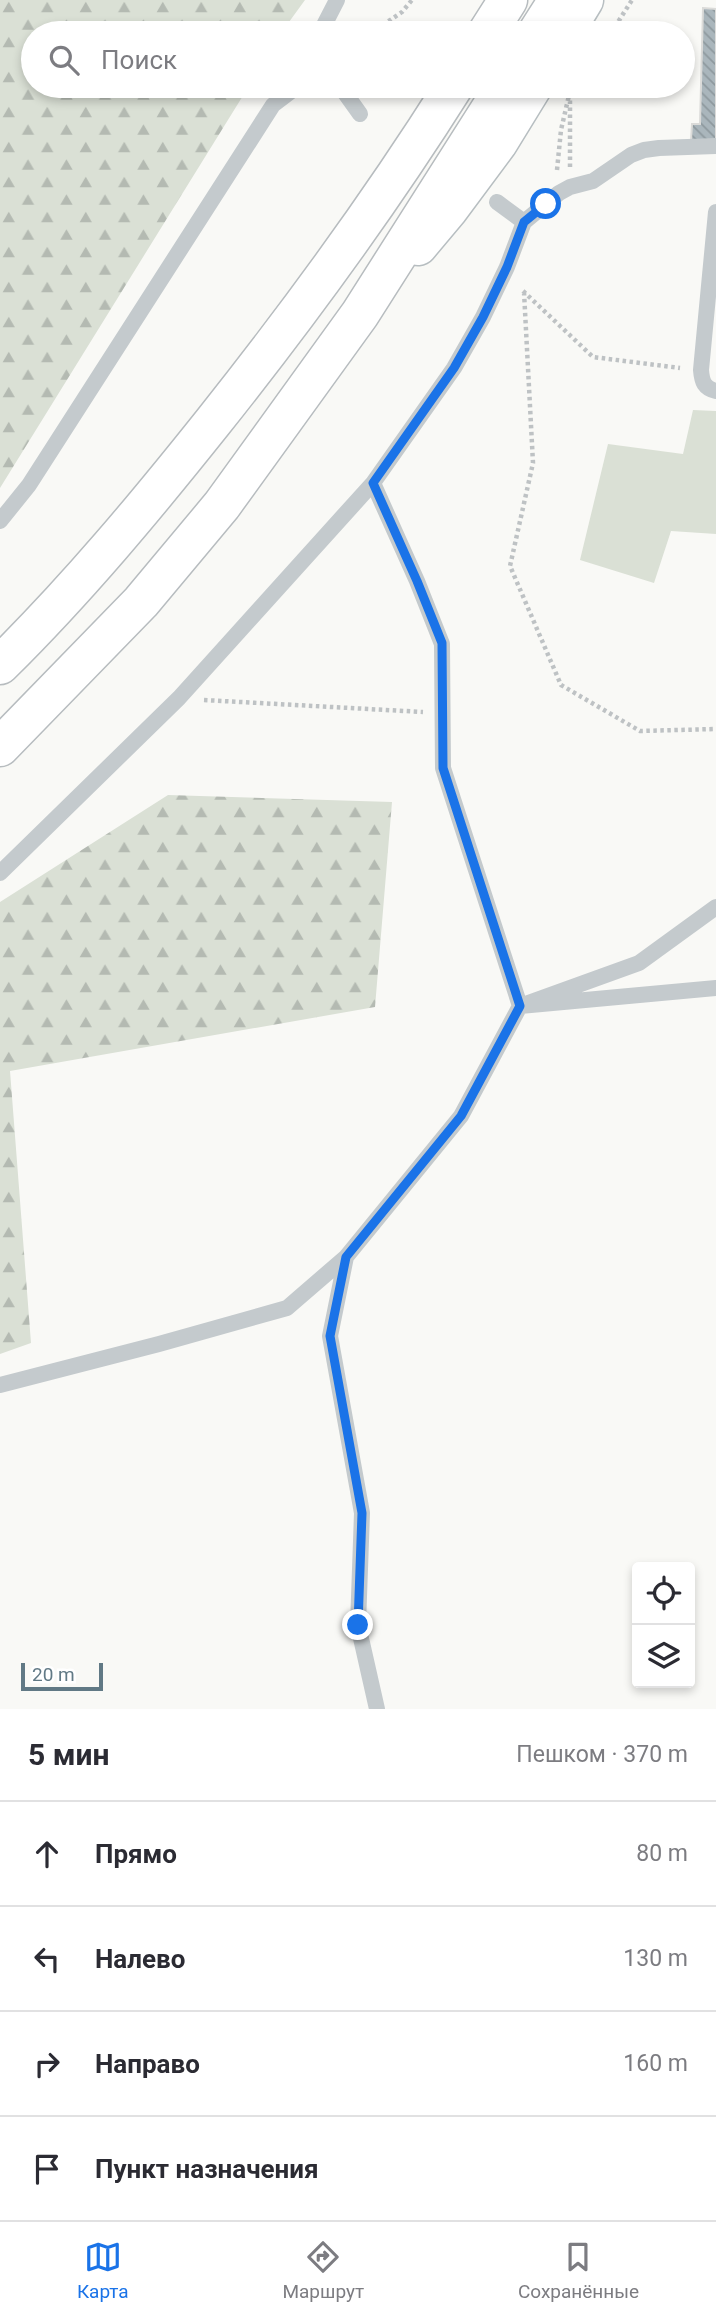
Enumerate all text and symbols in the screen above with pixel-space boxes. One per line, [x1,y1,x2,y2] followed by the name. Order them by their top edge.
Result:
[21,21,695,98] search box
[45,41,83,79] icon: search
[101,45,177,75] text: Поиск
[530,188,561,219] route start
[632,1562,695,1688] map controls
[632,1562,695,1625] button: locate
[342,1609,373,1640] route end
[632,1625,695,1688] button: layers
[21,1660,103,1692] scale bar
[32,1663,75,1686] text: 20 m
[28,1737,109,1772] text: 5 мин
[516,1741,688,1768] text: Пешком · 370 m
[28,1835,66,1873] icon: ahead
[95,1839,177,1869] text: Прямо
[636,1840,688,1867] text: 80 m
[28,1940,66,1978] icon: left
[95,1944,185,1974] text: Налево
[623,1945,688,1972] text: 130 m
[28,2045,66,2083] icon: right
[95,2049,200,2079] text: Направо
[623,2050,688,2077] text: 160 m
[28,2150,66,2188] icon: arrive
[95,2154,319,2184] text: Пункт назначения
[77,2238,129,2303] tab: Карта
[282,2238,364,2303] tab: Маршрут
[518,2238,639,2303] tab: Сохранённые

